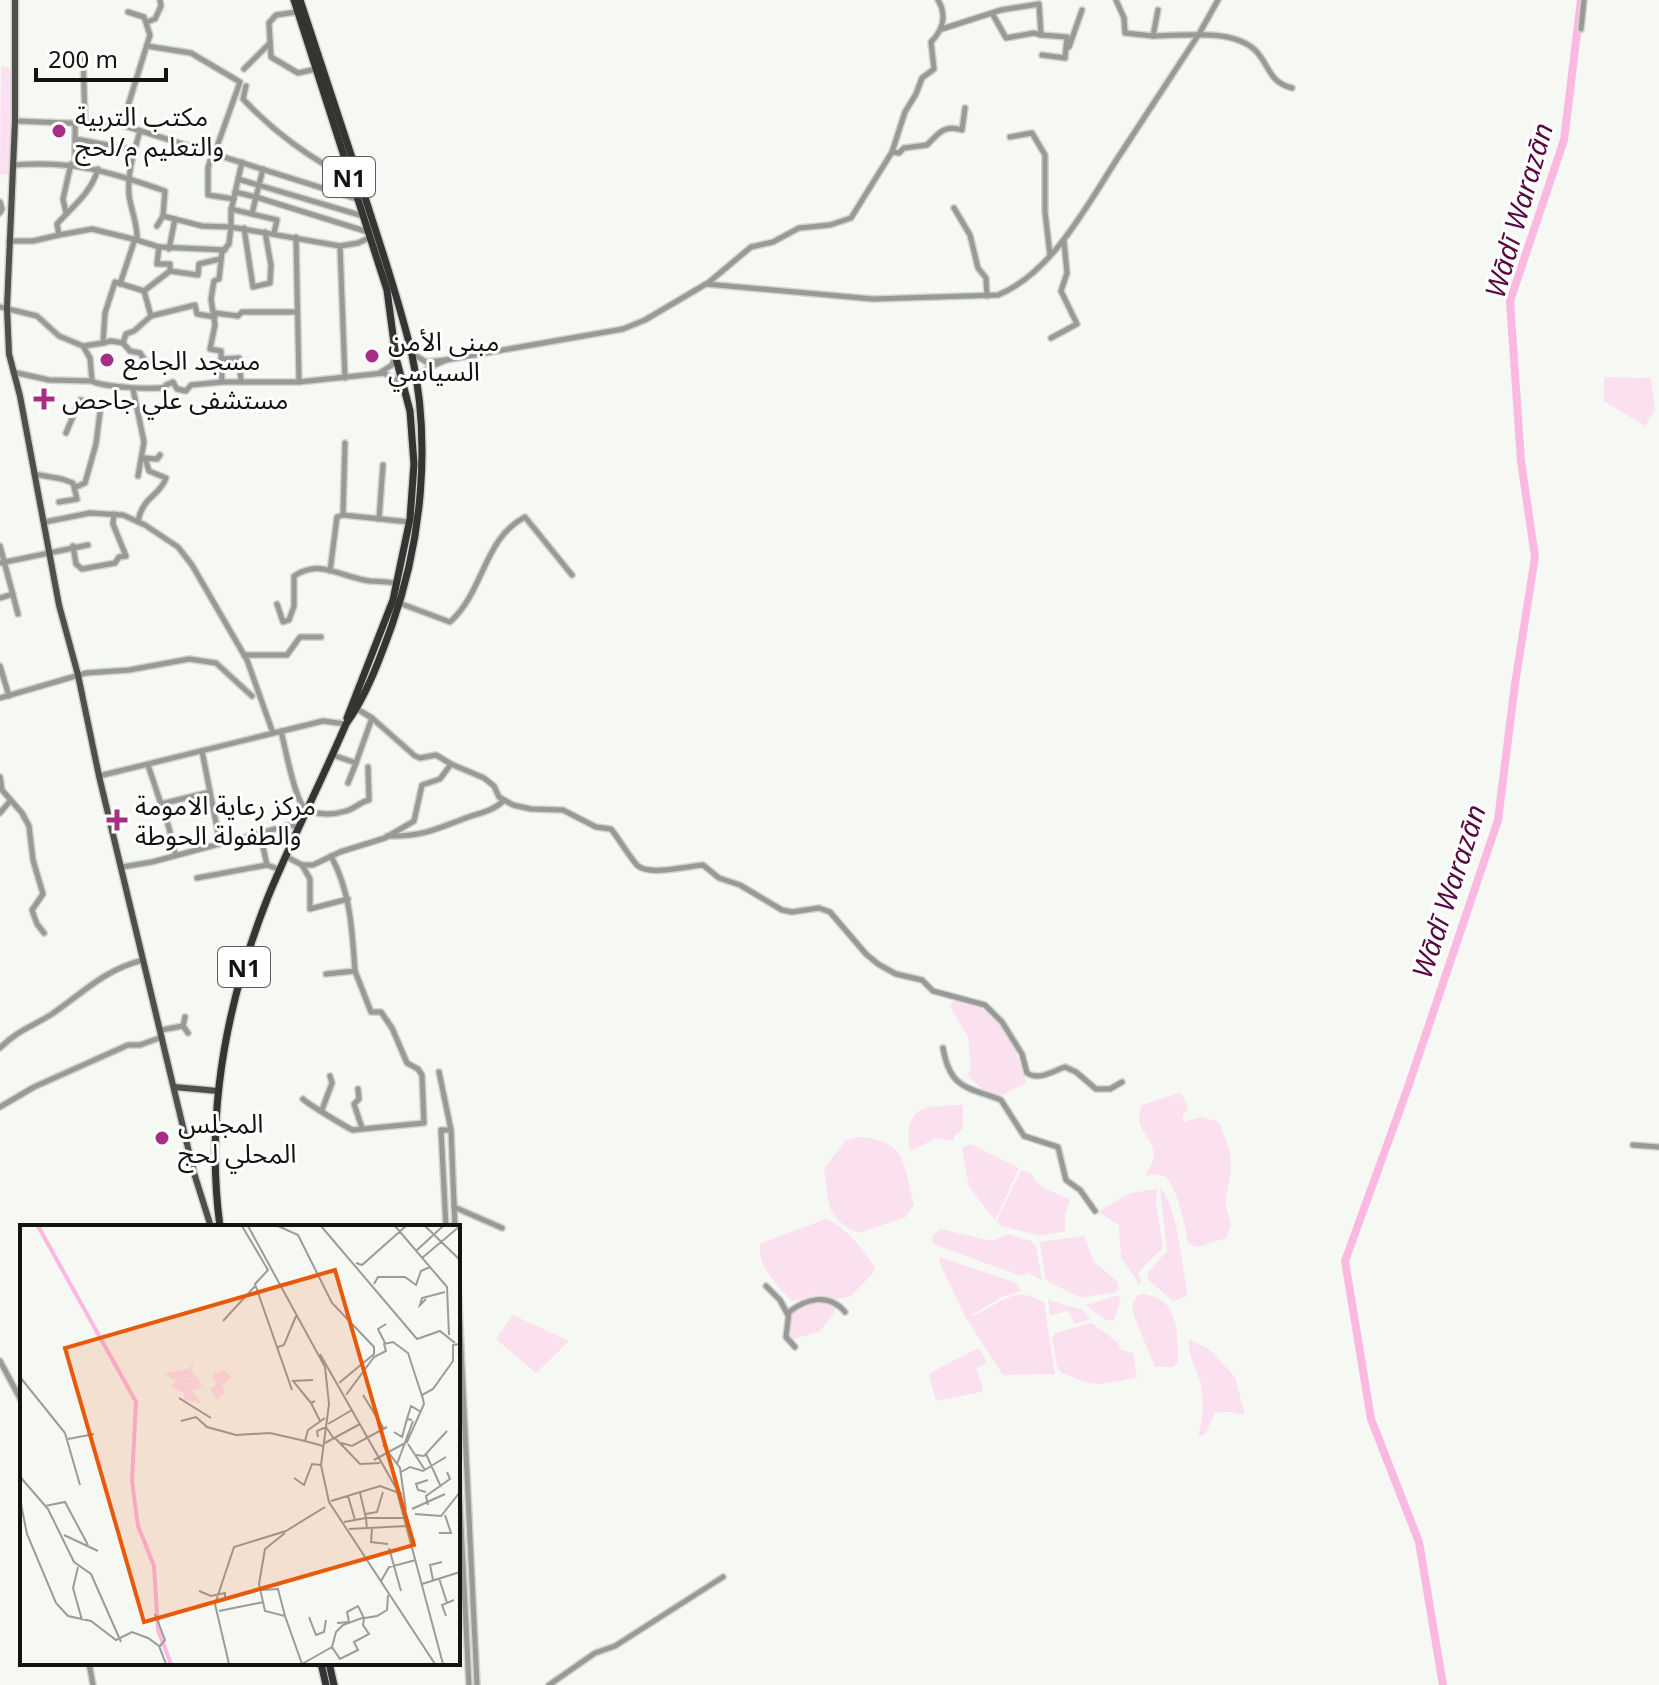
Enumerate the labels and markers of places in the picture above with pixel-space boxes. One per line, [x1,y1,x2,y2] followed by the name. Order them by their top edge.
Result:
[75,98,224,167] place label: مكتب التربية والتعليم م/لحج
[50,122,68,140] marker: مكتب التربية والتعليم م/لحج
[388,323,499,392] place label: مبنى الأمن السياسي
[123,342,260,381] place label: مسجد الجامع
[363,347,381,365] marker: مبنى الأمن السياسي
[98,351,116,369] marker: مسجد الجامع
[62,381,288,420] place label: مستشفى علي جاحص
[33,388,55,410] marker: مستشفى علي جاحص
[135,787,316,853] place label: مركز رعاية الامومة والطفولة الحوطة
[106,809,128,831] marker: مركز رعاية الامومة والطفولة الحوطة
[178,1105,296,1174] place label: المجلس المحلي لحج
[153,1129,171,1147] marker: المجلس المحلي لحج

